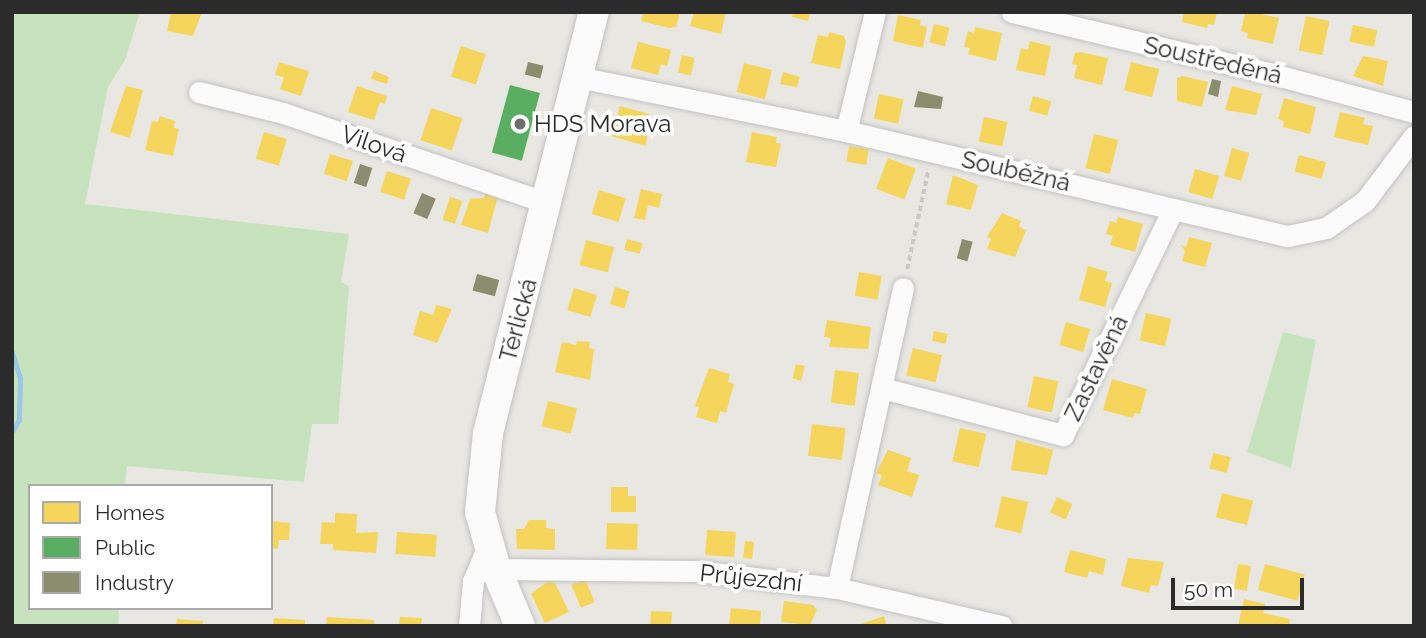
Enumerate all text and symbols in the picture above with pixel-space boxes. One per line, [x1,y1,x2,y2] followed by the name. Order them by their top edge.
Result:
[1141,30,1285,90] street label: Soustředěná
[534,110,671,138] place label: HDS Morava
[512,116,528,132] marker: HDS Morava
[337,119,411,169] street label: Vilová
[959,145,1073,197] street label: Souběžná
[493,275,543,365] street label: Těrlická
[1058,310,1134,426] street label: Zastavěná
[28,484,273,610] legend
[95,500,165,525] text: Homes
[95,535,155,560] text: Public
[698,558,804,598] street label: Průjezdní
[1174,564,1307,608] scale bar
[95,570,174,595] text: Industry
[1184,577,1233,602] text: 50 m

